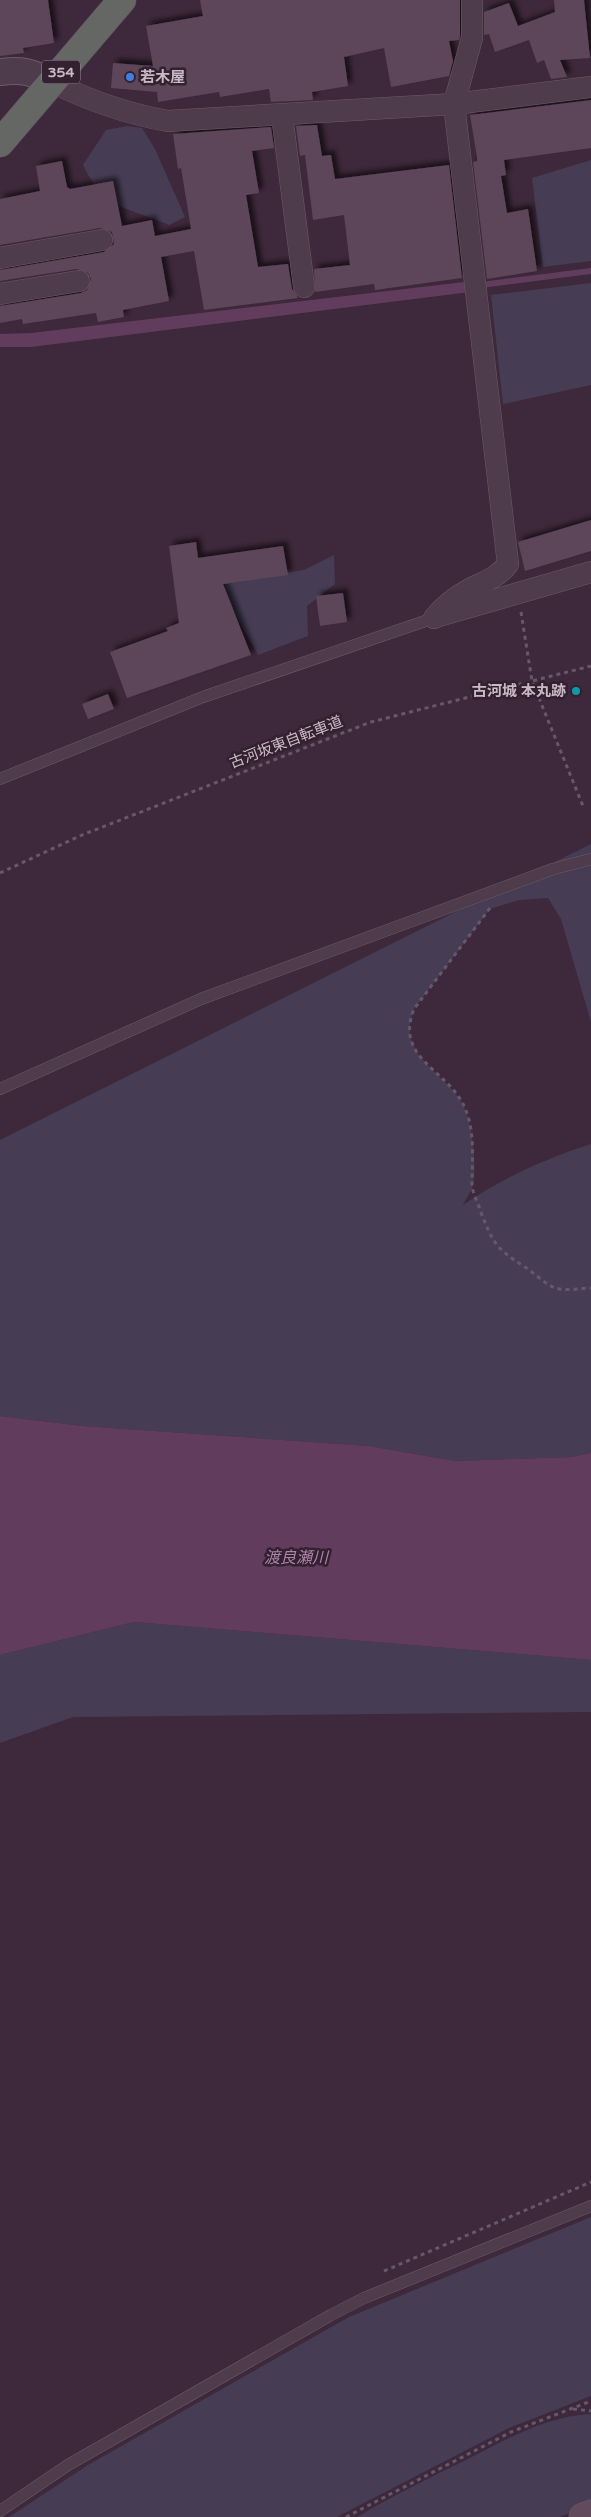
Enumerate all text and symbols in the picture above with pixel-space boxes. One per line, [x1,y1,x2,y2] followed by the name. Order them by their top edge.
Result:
[42,61,80,84] road number: 354
[140,68,185,86] place label: 若木屋
[124,71,136,83] marker: 若木屋
[472,682,566,700] place label: 古河城 本丸跡
[570,685,582,697] marker: 古河城 本丸跡
[227,712,345,772] street label: 古河坂東自転車道
[264,1548,330,1568] water label: 渡良瀬川

